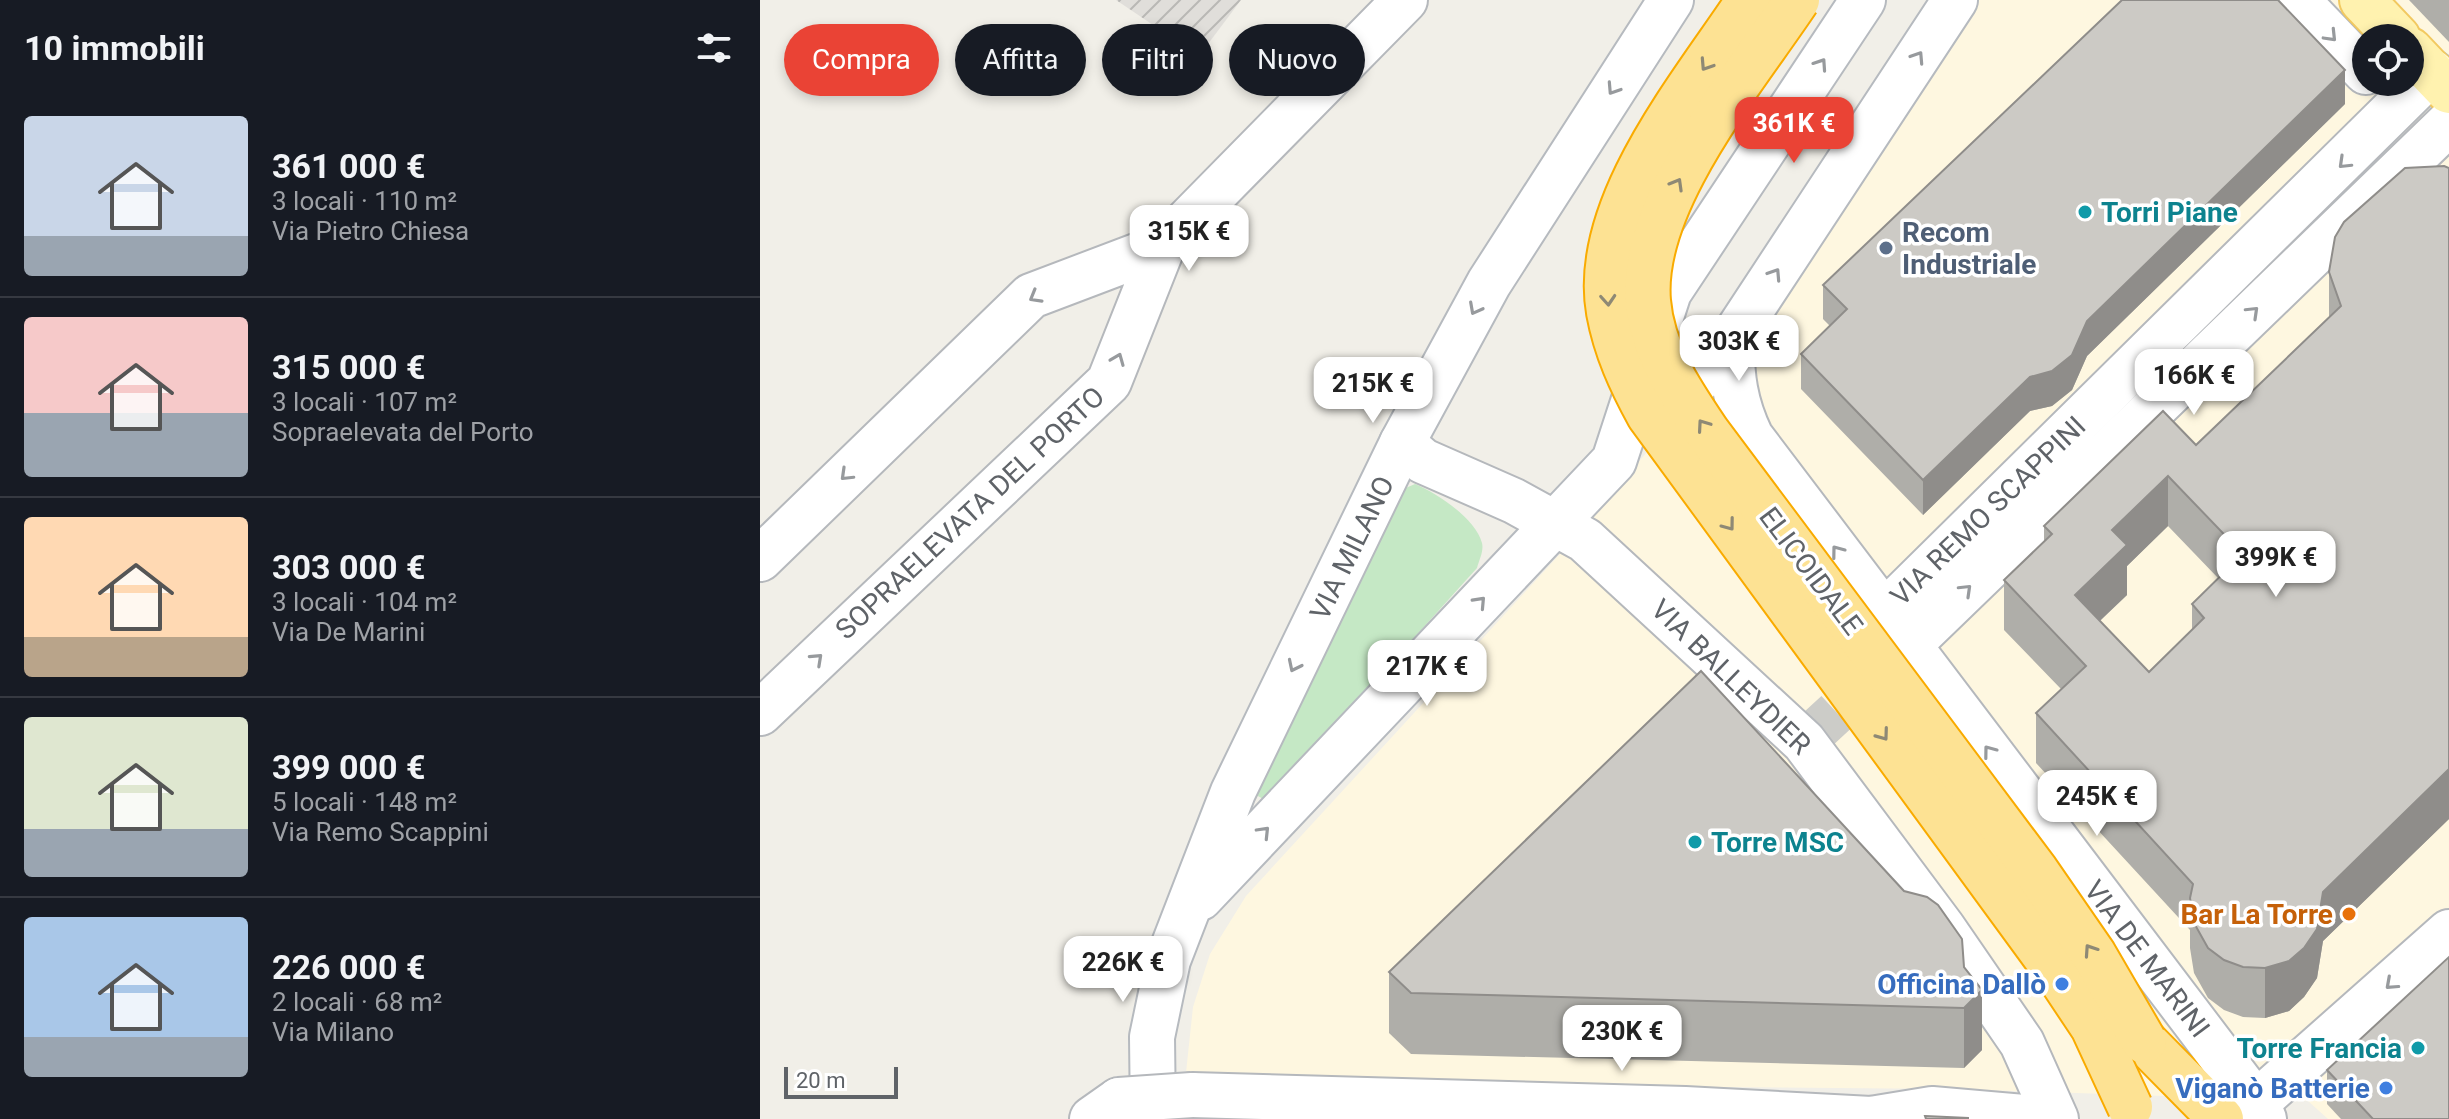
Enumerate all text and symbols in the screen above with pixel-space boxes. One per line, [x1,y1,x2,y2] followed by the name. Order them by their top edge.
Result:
[784,24,939,96] chip: Compra
[955,24,1086,96] chip: Affitta
[1102,24,1213,96] chip: Filtri
[1229,24,1365,96] chip: Nuovo
[2352,24,2424,96] map controls
[2352,24,2424,96] button: locate
[692,26,736,70] icon: filters
[2322,27,2337,41] one-way arrow
[24,28,205,68] text: 10 immobili
[1908,51,1923,66] one-way arrow
[1701,57,1716,71] one-way arrow
[1811,58,1826,73] one-way arrow
[1608,80,1623,95] one-way arrow
[1729,97,1859,165] pin: 361K €
[1753,108,1835,138] text: 361K €
[272,146,425,186] text: 361 000 €
[88,148,184,244] icon: home
[2339,153,2353,168] one-way arrow
[1668,178,1683,192] one-way arrow
[272,186,457,216] text: 3 locali · 110 m²
[2101,196,2238,229] place label: Torri Piane
[2076,203,2094,221] marker: Torri Piane
[1124,205,1254,273] pin: 315K €
[272,216,469,246] text: Via Pietro Chiesa
[1148,216,1230,246] text: 315K €
[1902,216,2036,281] place label: Recom Industriale
[1877,239,1895,257] marker: Recom Industriale
[1765,268,1780,283] one-way arrow
[1029,287,1044,303] one-way arrow
[1599,293,1616,306] one-way arrow
[1469,301,1484,315] one-way arrow
[2244,307,2258,322] one-way arrow
[1674,315,1804,383] pin: 303K €
[1698,326,1780,356] text: 303K €
[272,347,425,387] text: 315 000 €
[88,349,184,445] icon: home
[2129,349,2259,417] pin: 166K €
[1109,353,1125,367] one-way arrow
[1308,357,1438,425] pin: 215K €
[2153,360,2235,390] text: 166K €
[1332,368,1414,398] text: 215K €
[829,380,1111,646] street label: SOPRAELEVATA DEL PORTO
[272,387,457,417] text: 3 locali · 107 m²
[1884,409,2092,613] street label: VIA REMO SCAPPINI
[272,417,534,447] text: Sopraelevata del Porto
[1697,420,1712,434] one-way arrow
[841,466,855,480] one-way arrow
[1303,471,1401,625] street label: VIA MILANO
[1752,501,1870,641] street label: ELICOIDALE
[1720,516,1734,531] one-way arrow
[2211,531,2341,599] pin: 399K €
[2235,542,2317,572] text: 399K €
[1832,545,1846,560] one-way arrow
[272,547,425,587] text: 303 000 €
[88,549,184,645] icon: home
[1957,585,1971,600] one-way arrow
[272,587,457,617] text: 3 locali · 104 m²
[1644,593,1818,761] street label: VIA BALLEYDIER
[1471,596,1485,611] one-way arrow
[272,617,425,647] text: Via De Marini
[1362,640,1492,708] pin: 217K €
[1386,651,1468,681] text: 217K €
[807,655,822,669] one-way arrow
[1288,657,1303,672] one-way arrow
[1873,726,1888,740] one-way arrow
[1984,745,1999,760] one-way arrow
[272,747,425,787] text: 399 000 €
[88,749,184,845] icon: home
[2032,770,2162,838] pin: 245K €
[2056,781,2138,811] text: 245K €
[272,787,457,817] text: 5 locali · 148 m²
[272,817,489,847] text: Via Remo Scappini
[1711,826,1844,859] place label: Torre MSC
[1254,827,1269,841] one-way arrow
[1686,833,1704,851] marker: Torre MSC
[2077,874,2217,1044] street label: VIA DE MARINI
[2180,898,2333,931] place label: Bar La Torre
[2340,905,2358,923] marker: Bar La Torre
[1058,936,1188,1004] pin: 226K €
[2084,944,2099,958] one-way arrow
[272,947,425,987] text: 226 000 €
[1082,947,1164,977] text: 226K €
[88,949,184,1045] icon: home
[1877,968,2046,1001] place label: Officina Dallò
[2385,974,2400,989] one-way arrow
[2053,975,2071,993] marker: Officina Dallò
[272,987,442,1017] text: 2 locali · 68 m²
[1557,1005,1687,1073] pin: 230K €
[1581,1016,1663,1046] text: 230K €
[272,1017,394,1047] text: Via Milano
[2236,1032,2402,1065] place label: Torre Francia
[2409,1039,2427,1057] marker: Torre Francia
[784,1063,898,1099] scale bar
[796,1068,845,1093] text: 20 m
[2175,1072,2370,1105] place label: Viganò Batterie
[2377,1079,2395,1097] marker: Viganò Batterie

